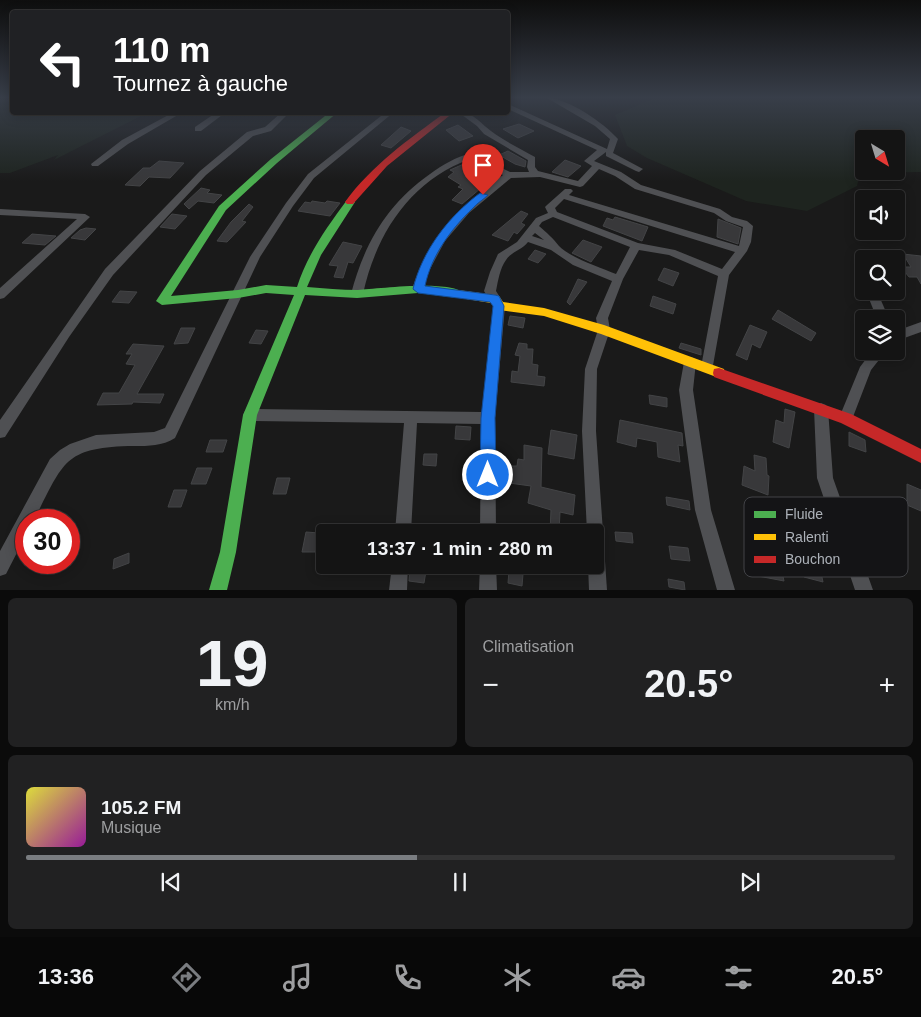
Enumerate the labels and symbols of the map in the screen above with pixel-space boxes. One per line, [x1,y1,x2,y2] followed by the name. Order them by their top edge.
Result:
[855,130,905,180] north arrow
[462,144,504,195] pin
[461,448,513,500] position arrow
[744,497,908,577] legend
[785,506,823,522] text: Fluide
[15,509,80,574] speed limit sign: 30
[785,529,829,545] text: Ralenti
[785,551,840,567] text: Bouchon

